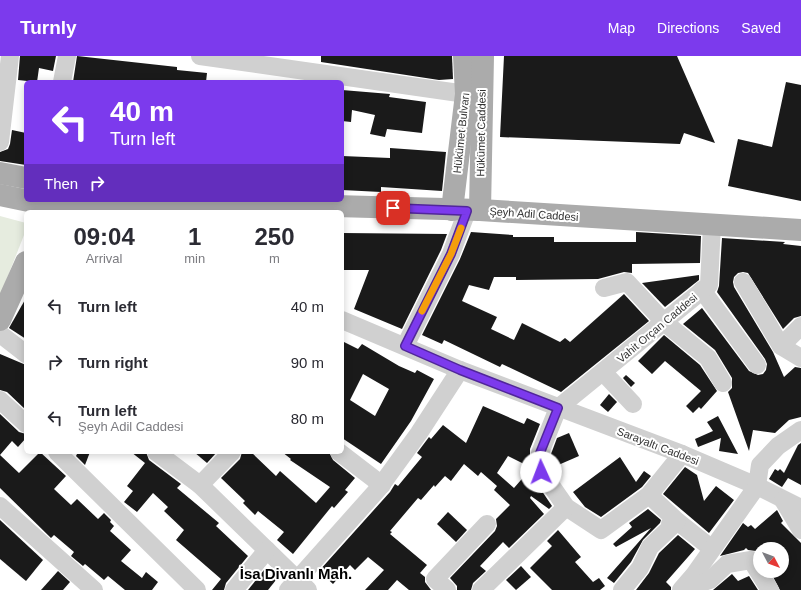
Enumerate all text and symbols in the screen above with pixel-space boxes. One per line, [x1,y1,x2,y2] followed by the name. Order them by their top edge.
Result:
[20,17,77,38] text: Turnly
[608,20,635,36] text: Map
[657,20,719,36] text: Directions
[741,20,781,36] text: Saved
[474,89,488,177] street label: Hükümet Caddesi
[451,92,471,174] street label: Hükümet Bulvarı
[44,96,96,148] icon: left
[110,96,174,127] text: 40 m
[110,129,175,149] text: Turn left
[86,172,108,194] icon: right
[44,175,78,192] text: Then
[376,191,410,225] pin
[382,197,404,219] icon: arrive
[489,205,579,223] street label: Şeyh Adil Caddesi
[73,223,135,250] text: 09:04
[188,223,201,250] text: 1
[255,223,295,250] text: 250
[86,251,123,266] text: Arrival
[184,251,205,266] text: min
[269,251,280,266] text: m
[615,291,699,365] street label: Vahit Orçan Caddesi
[44,295,66,317] icon: left
[78,298,137,315] text: Turn left
[291,298,324,315] text: 40 m
[44,351,66,373] icon: right
[78,354,148,371] text: Turn right
[291,354,324,371] text: 90 m
[78,402,137,419] text: Turn left
[44,407,66,429] icon: left
[291,410,324,427] text: 80 m
[78,419,184,434] text: Şeyh Adil Caddesi
[615,425,701,467] street label: Sarayaltı Caddesi
[520,451,562,493] position arrow
[753,542,789,578] north arrow
[753,542,789,578] map controls
[240,565,352,582] district label: İsa Divanlı Mah.

